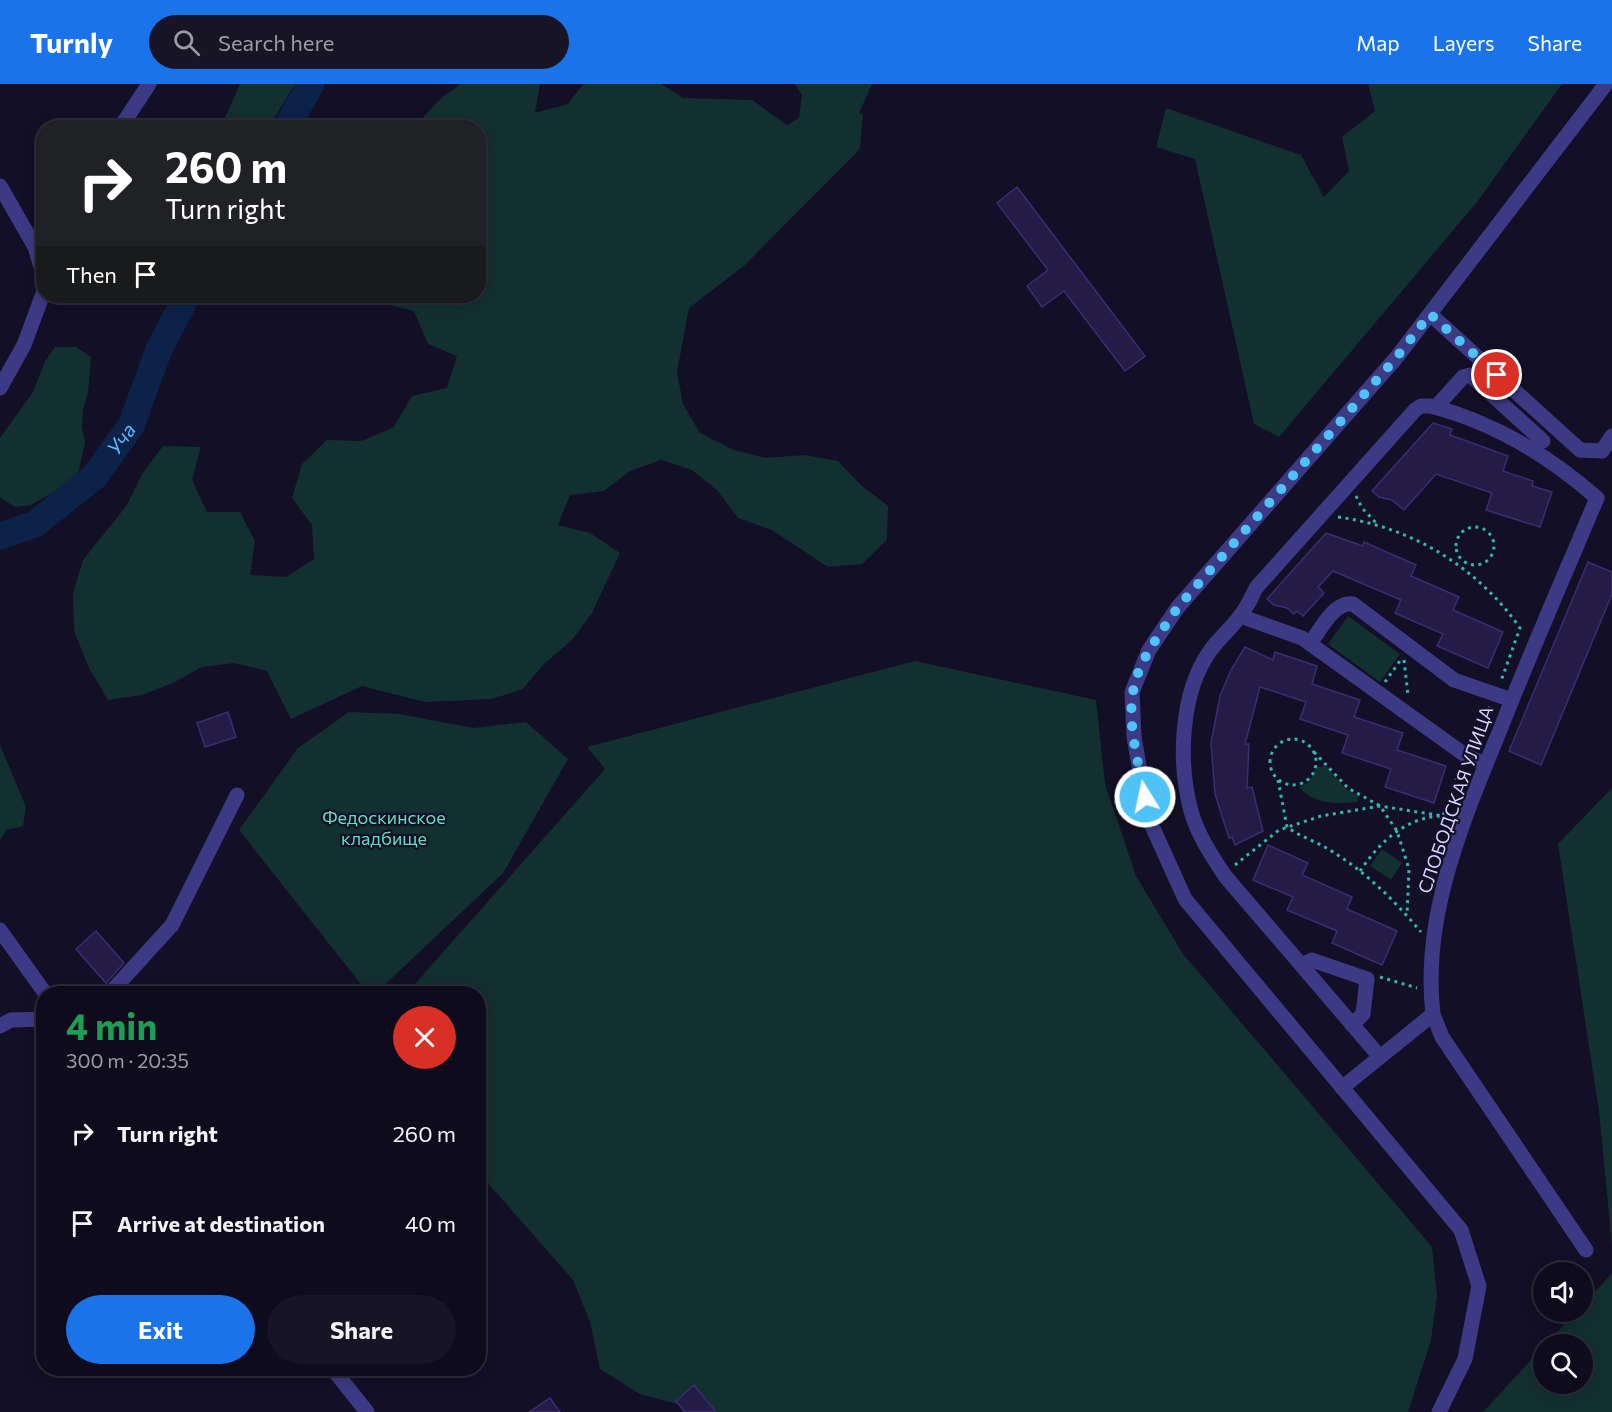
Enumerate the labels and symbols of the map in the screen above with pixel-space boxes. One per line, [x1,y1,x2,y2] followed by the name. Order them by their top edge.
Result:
[1471,349,1522,400] pin
[101,418,140,459] water label: Уча
[1413,703,1497,896] street label: СЛОБОДСКАЯ УЛИЦА
[1113,765,1177,829] position arrow
[322,806,446,849] park label: Федоскинское кладбище

